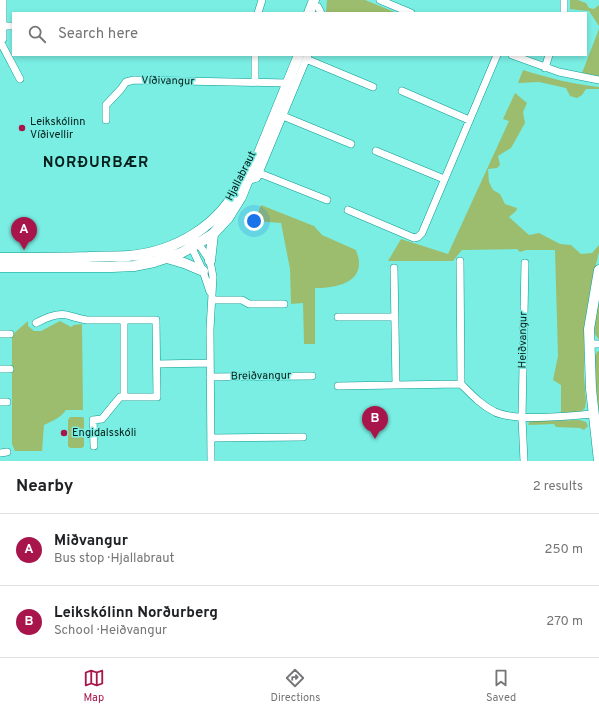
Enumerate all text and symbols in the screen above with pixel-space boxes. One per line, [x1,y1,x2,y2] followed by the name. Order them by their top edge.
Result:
[12,12,587,56] search box
[26,23,48,45] icon: search
[58,25,138,44] text: Search here
[141,74,196,88] street label: Víðivangur
[30,115,86,142] place label: Leikskólinn Víðivellir
[17,123,27,133] marker: Leikskólinn Víðivellir
[222,149,260,203] street label: Hjallabraut
[43,154,149,173] district label: NORÐURBÆR
[244,211,264,231] your location
[11,217,37,250] pin: A
[516,311,531,369] street label: Heiðvangur
[231,368,292,384] street label: Breiðvangur
[362,406,388,439] pin: B
[72,426,136,440] place label: Engidalsskóli
[59,428,69,438] marker: Engidalsskóli
[16,476,73,498] text: Nearby
[533,479,583,495] text: 2 results
[54,532,128,551] text: Miðvangur
[24,542,34,558] text: A
[545,542,583,558] text: 250 m
[54,551,174,567] text: Bus stop · Hjallabraut
[54,604,218,623] text: Leikskólinn Norðurberg
[25,614,33,630] text: B
[546,614,583,630] text: 270 m
[54,623,167,639] text: School · Heiðvangur
[83,667,105,705] tab: Map
[270,667,320,705] tab: Directions
[486,667,516,705] tab: Saved

